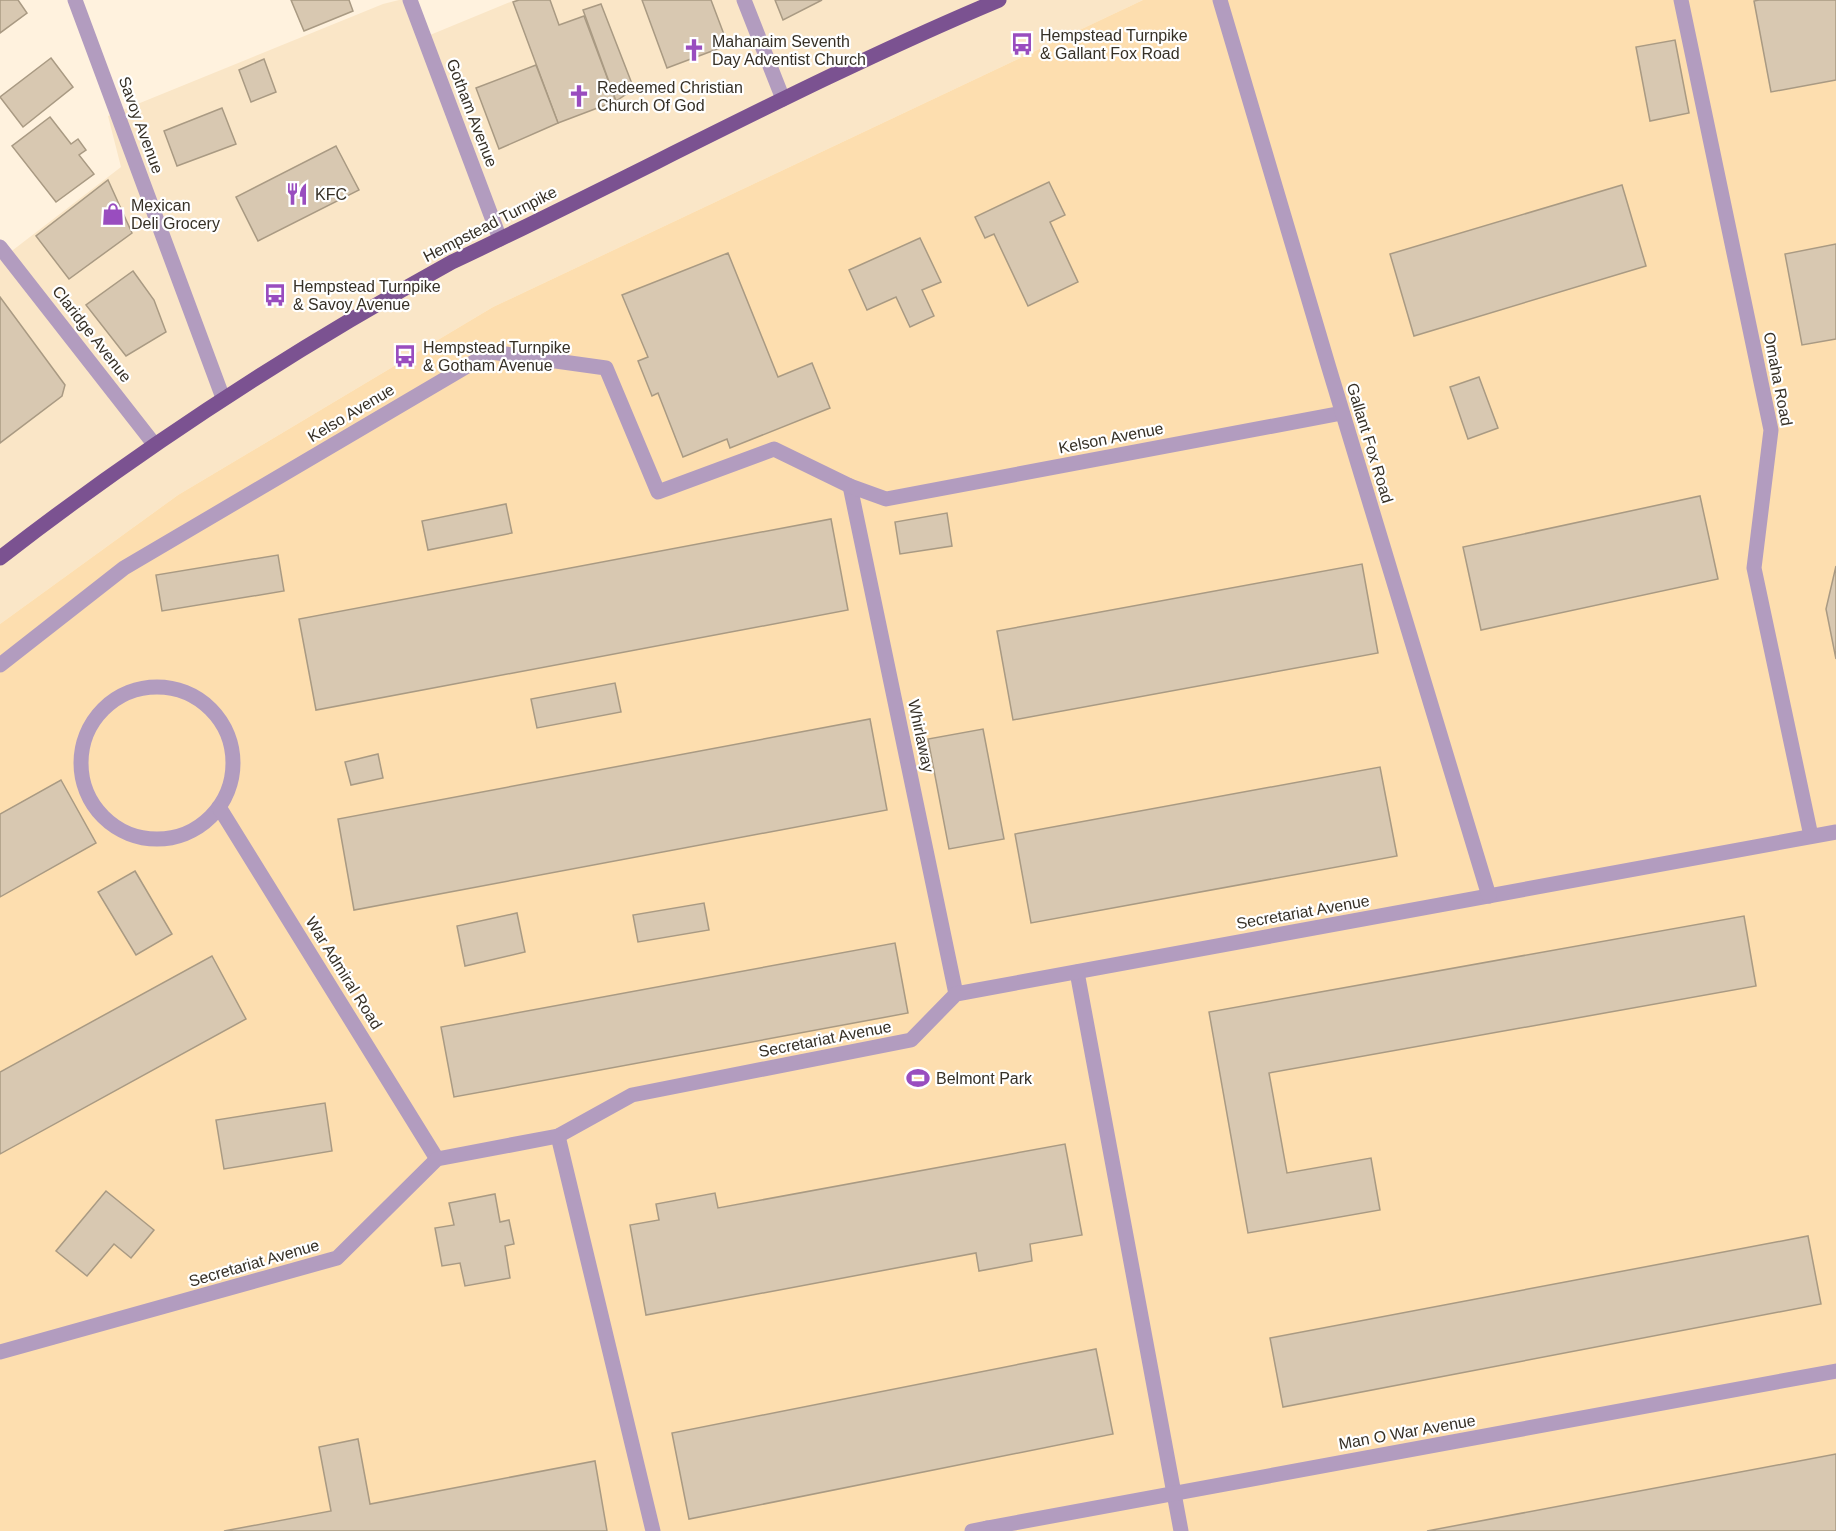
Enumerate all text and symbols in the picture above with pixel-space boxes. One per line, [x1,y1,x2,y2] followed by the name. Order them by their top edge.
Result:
[1040,27,1188,62] place label: Hempstead Turnpike & Gallant Fox Road
[1009,31,1035,57] bus stop icon: Hempstead Turnpike & Gallant Fox Road
[712,33,866,68] place label: Mahanaim Seventh Day Adventist Church
[681,37,707,63] church icon: Mahanaim Seventh Day Adventist Church
[444,57,500,170] street label: Gotham Avenue
[116,74,166,176] street label: Savoy Avenue
[597,79,743,114] place label: Redeemed Christian Church Of God
[566,83,592,109] church icon: Redeemed Christian Church Of God
[284,181,310,207] restaurant icon: KFC
[420,183,560,265] street label: Hempstead Turnpike
[315,186,347,203] place label: KFC
[131,197,220,232] place label: Mexican Deli Grocery
[100,201,126,227] shop icon: Mexican Deli Grocery
[293,278,441,313] place label: Hempstead Turnpike & Savoy Avenue
[262,282,288,308] bus stop icon: Hempstead Turnpike & Savoy Avenue
[49,283,135,385] street label: Claridge Avenue
[1761,331,1795,427] street label: Omaha Road
[423,339,571,374] place label: Hempstead Turnpike & Gotham Avenue
[392,343,418,369] bus stop icon: Hempstead Turnpike & Gotham Avenue
[305,381,397,445] street label: Kelso Avenue
[1344,381,1396,505] street label: Gallant Fox Road
[1057,419,1165,457] street label: Kelson Avenue
[905,698,937,774] street label: Whirlaway
[1235,892,1371,932] street label: Secretariat Avenue
[303,914,385,1032] street label: War Admiral Road
[757,1018,893,1060] street label: Secretariat Avenue
[905,1065,931,1091] sports icon: Belmont Park
[936,1070,1033,1087] place label: Belmont Park
[187,1236,321,1290] street label: Secretariat Avenue
[1337,1412,1477,1452] street label: Man O War Avenue

